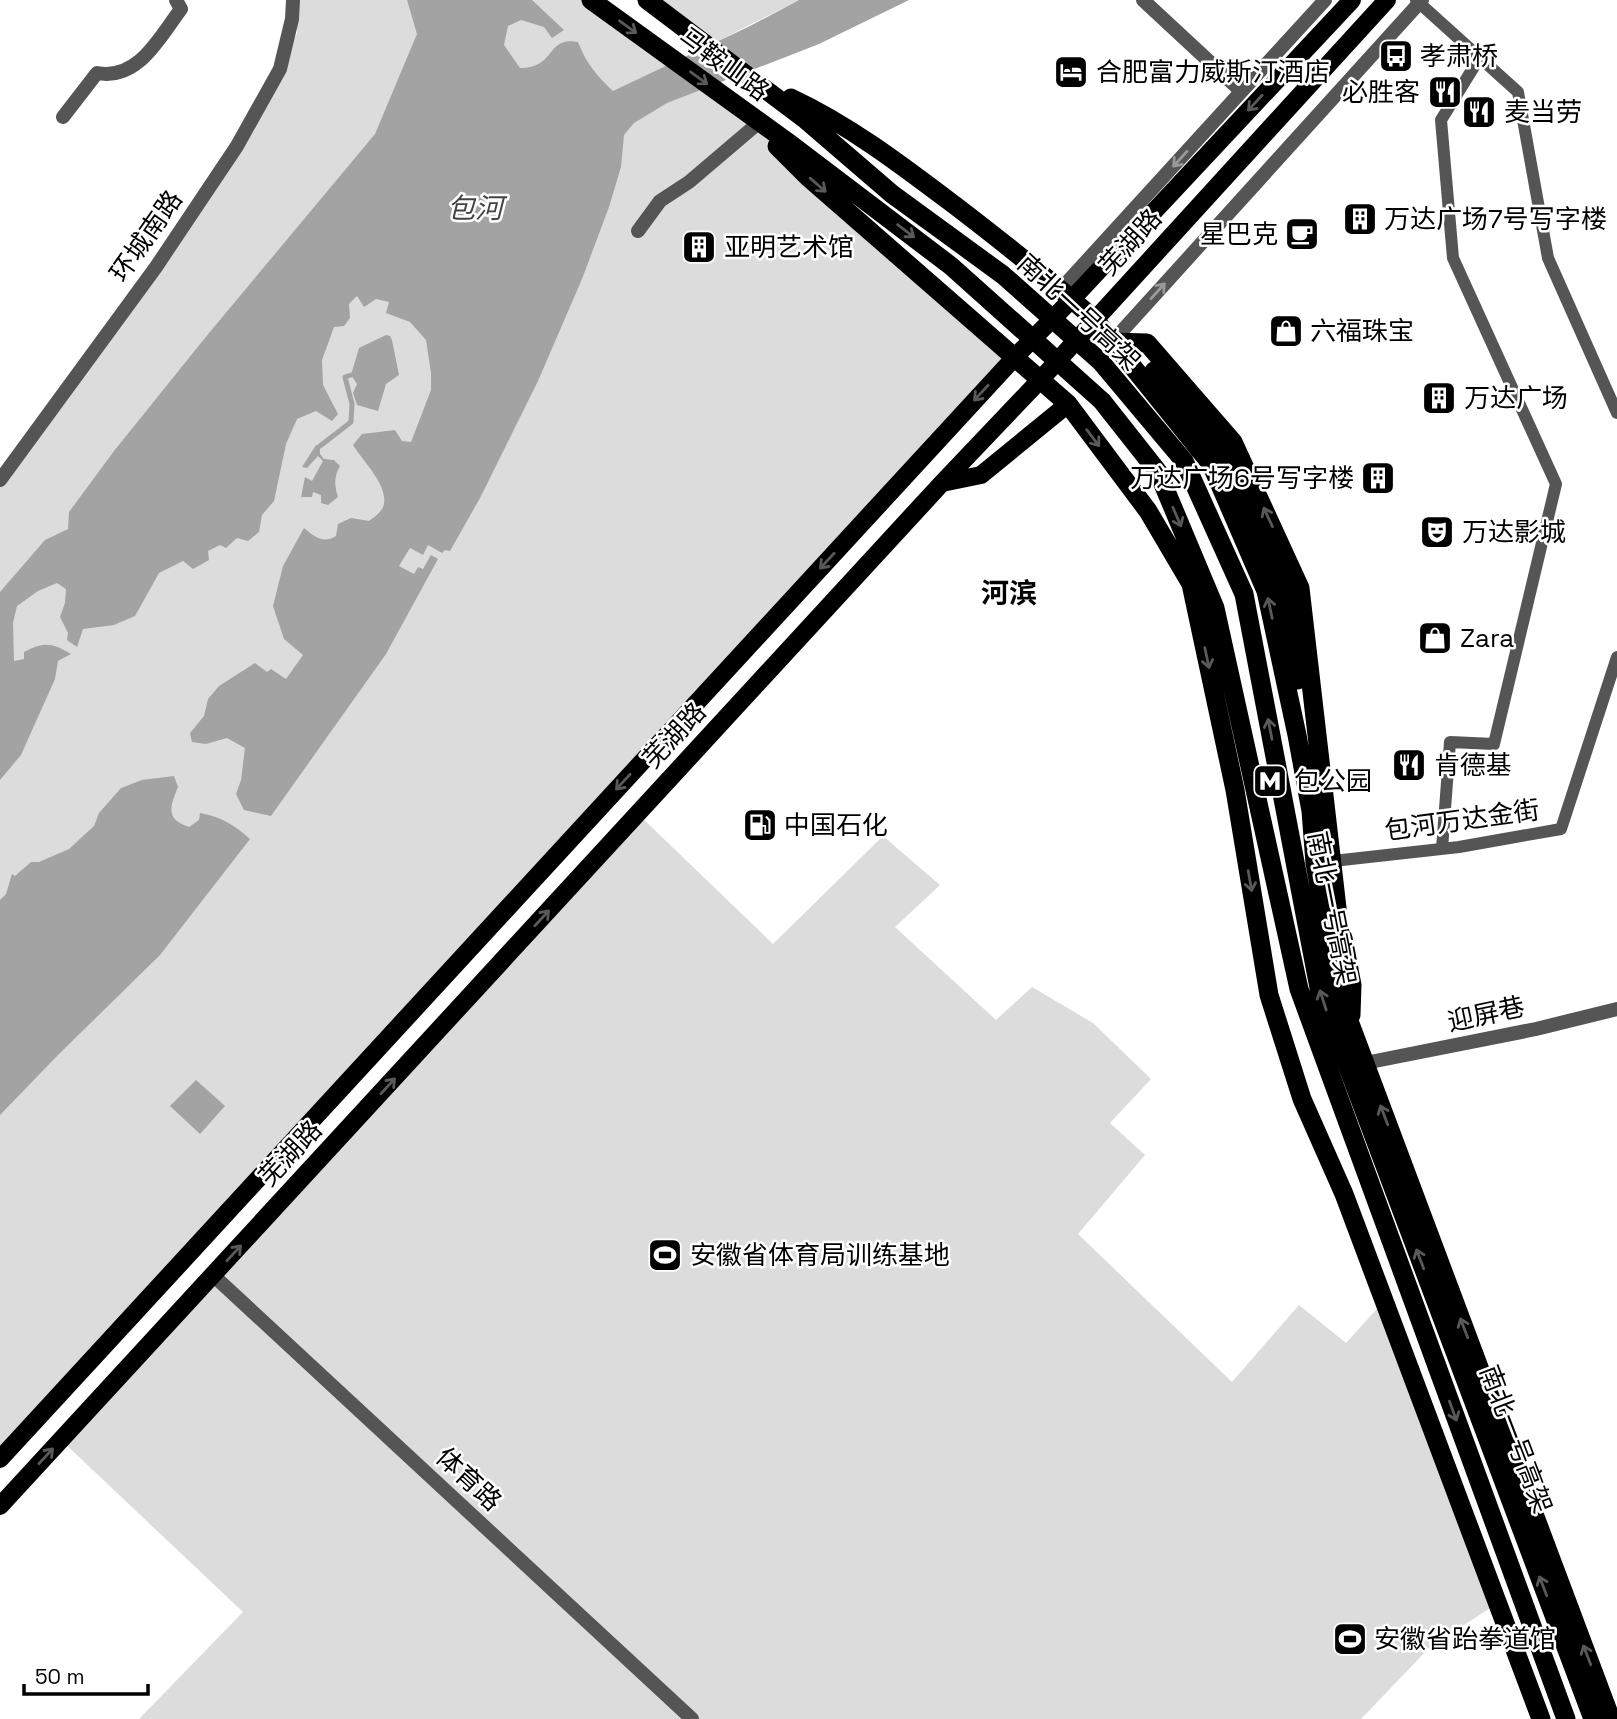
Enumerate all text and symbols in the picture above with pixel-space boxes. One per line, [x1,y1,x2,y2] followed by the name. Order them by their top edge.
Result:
[618,19,637,34] one-way arrow
[672,20,776,108] street label: 马鞍山路
[1377,37,1415,75] bus stop icon: 孝肃桥
[1420,39,1498,73] place label: 孝肃桥
[1052,53,1090,91] hotel icon: 合肥富力威斯汀酒店
[1096,55,1330,89] place label: 合肥富力威斯汀酒店
[689,71,708,85] one-way arrow
[1426,73,1464,111] restaurant icon: 必胜客
[1342,75,1420,109] place label: 必胜客
[1460,93,1498,131] restaurant icon: 麦当劳
[1247,94,1264,111] one-way arrow
[1504,95,1582,129] place label: 麦当劳
[1172,150,1188,168] one-way arrow
[808,177,826,193] one-way arrow
[102,184,190,288] street label: 环城南路
[447,190,508,226] water label: 包河
[1341,200,1379,238] building icon: 万达广场7号写字楼
[1091,202,1169,282] street label: 芜湖路
[1384,202,1607,236] place label: 万达广场7号写字楼
[1283,215,1321,253] cafe icon: 星巴克
[1200,217,1278,251] place label: 星巴克
[896,224,915,239] one-way arrow
[680,228,718,266] building icon: 亚明艺术馆
[724,230,854,264] place label: 亚明艺术馆
[1010,246,1148,378] street label: 南北一号高架
[1150,282,1166,300] one-way arrow
[1267,312,1305,350] shop icon: 六福珠宝
[1310,314,1414,348] place label: 六福珠宝
[1420,379,1458,417] building icon: 万达广场
[1464,381,1568,415] place label: 万达广场
[973,384,989,402] one-way arrow
[1085,428,1100,447] one-way arrow
[1359,459,1397,497] building icon: 万达广场6号写字楼
[1130,461,1354,495] place label: 万达广场6号写字楼
[1172,506,1185,528] one-way arrow
[1261,507,1274,528] one-way arrow
[1418,513,1456,551] theatre icon: 万达影城
[1462,515,1566,549] place label: 万达影城
[819,552,835,570] one-way arrow
[981,575,1037,611] district label: 河滨
[1262,597,1276,620] one-way arrow
[1416,619,1454,657] shop icon: Zara
[1460,621,1514,655] place label: Zara
[1200,646,1214,669] one-way arrow
[635,695,713,775] street label: 芜湖路
[1263,718,1276,741] one-way arrow
[1390,746,1428,784] restaurant icon: 肯德基
[1434,748,1512,782] place label: 肯德基
[1251,762,1289,800] metro station icon: 包公园
[1294,764,1372,798] place label: 包公园
[615,773,631,791] one-way arrow
[1382,792,1542,848] street label: 包河万达金街
[741,806,779,844] fuel station icon: 中国石化
[784,808,888,842] place label: 中国石化
[1300,828,1364,988] street label: 南北一号高架
[1244,869,1257,892] one-way arrow
[533,910,550,927] one-way arrow
[1316,989,1328,1011] one-way arrow
[1444,989,1528,1039] street label: 迎屏巷
[379,1077,395,1095] one-way arrow
[1377,1104,1389,1126] one-way arrow
[251,1113,329,1193] street label: 芜湖路
[646,1236,684,1274] sports icon: 安徽省体育局训练基地
[690,1238,950,1272] place label: 安徽省体育局训练基地
[225,1245,242,1262] one-way arrow
[1413,1248,1425,1270] one-way arrow
[1457,1317,1469,1339] one-way arrow
[1472,1360,1560,1518] street label: 南北一号高架
[1448,1400,1460,1422] one-way arrow
[429,1440,509,1518] street label: 体育路
[38,1448,55,1465] one-way arrow
[1536,1576,1548,1598] one-way arrow
[1331,1620,1369,1658] sports icon: 安徽省跆拳道馆
[1374,1622,1556,1656] place label: 安徽省跆拳道馆
[1580,1645,1593,1667] one-way arrow
[24,1652,149,1696] scale bar
[35,1663,85,1690] text: 50 m

